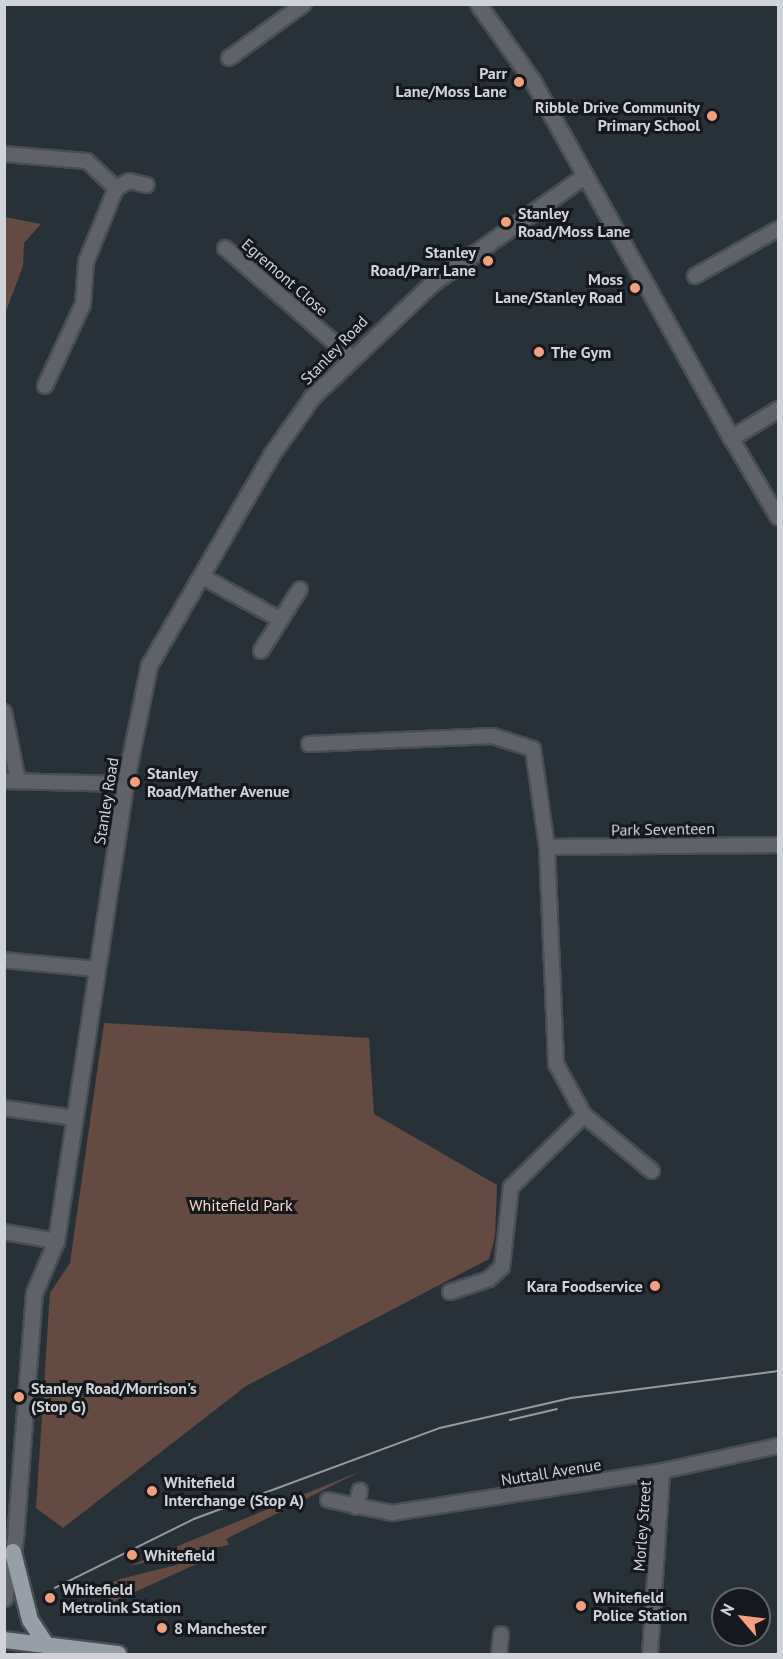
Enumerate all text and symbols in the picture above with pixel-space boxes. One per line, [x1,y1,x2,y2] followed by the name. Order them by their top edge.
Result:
[396,63,507,101] place label: Parr Lane/Moss Lane
[512,75,526,89] marker: Parr Lane/Moss Lane
[535,97,700,135] place label: Ribble Drive Community Primary School
[705,109,719,123] marker: Ribble Drive Community Primary School
[518,203,630,241] place label: Stanley Road/Moss Lane
[499,215,513,229] marker: Stanley Road/Moss Lane
[238,234,332,320] street label: Egremont Close
[371,242,476,280] place label: Stanley Road/Parr Lane
[481,254,495,268] marker: Stanley Road/Parr Lane
[494,269,623,307] place label: Moss Lane/Stanley Road
[628,281,642,295] marker: Moss Lane/Stanley Road
[296,311,372,389] street label: Stanley Road
[551,342,611,362] place label: The Gym
[532,345,546,359] marker: The Gym
[90,756,122,846] street label: Stanley Road
[147,763,290,801] place label: Stanley Road/Mather Avenue
[128,775,142,789] marker: Stanley Road/Mather Avenue
[611,818,715,840] street label: Park Seventeen
[189,1195,293,1215] park label: Whitefield Park
[527,1276,643,1296] place label: Kara Foodservice
[648,1279,662,1293] marker: Kara Foodservice
[31,1378,197,1416] place label: Stanley Road/Morrison's (Stop G)
[12,1390,26,1404] marker: Stanley Road/Morrison's (Stop G)
[499,1455,603,1489] street label: Nuttall Avenue
[164,1472,305,1510] place label: Whitefield Interchange (Stop A)
[629,1480,655,1572] street label: Morley Street
[145,1484,159,1498] marker: Whitefield Interchange (Stop A)
[144,1545,215,1565] place label: Whitefield
[125,1548,139,1562] marker: Whitefield
[62,1579,182,1617] place label: Whitefield Metrolink Station
[593,1587,687,1625] place label: Whitefield Police Station
[711,1587,771,1647] north arrow
[43,1591,57,1605] marker: Whitefield Metrolink Station
[574,1599,588,1613] marker: Whitefield Police Station
[716,1600,738,1619] text: N
[174,1618,266,1638] place label: 8 Manchester
[155,1621,169,1635] marker: 8 Manchester

